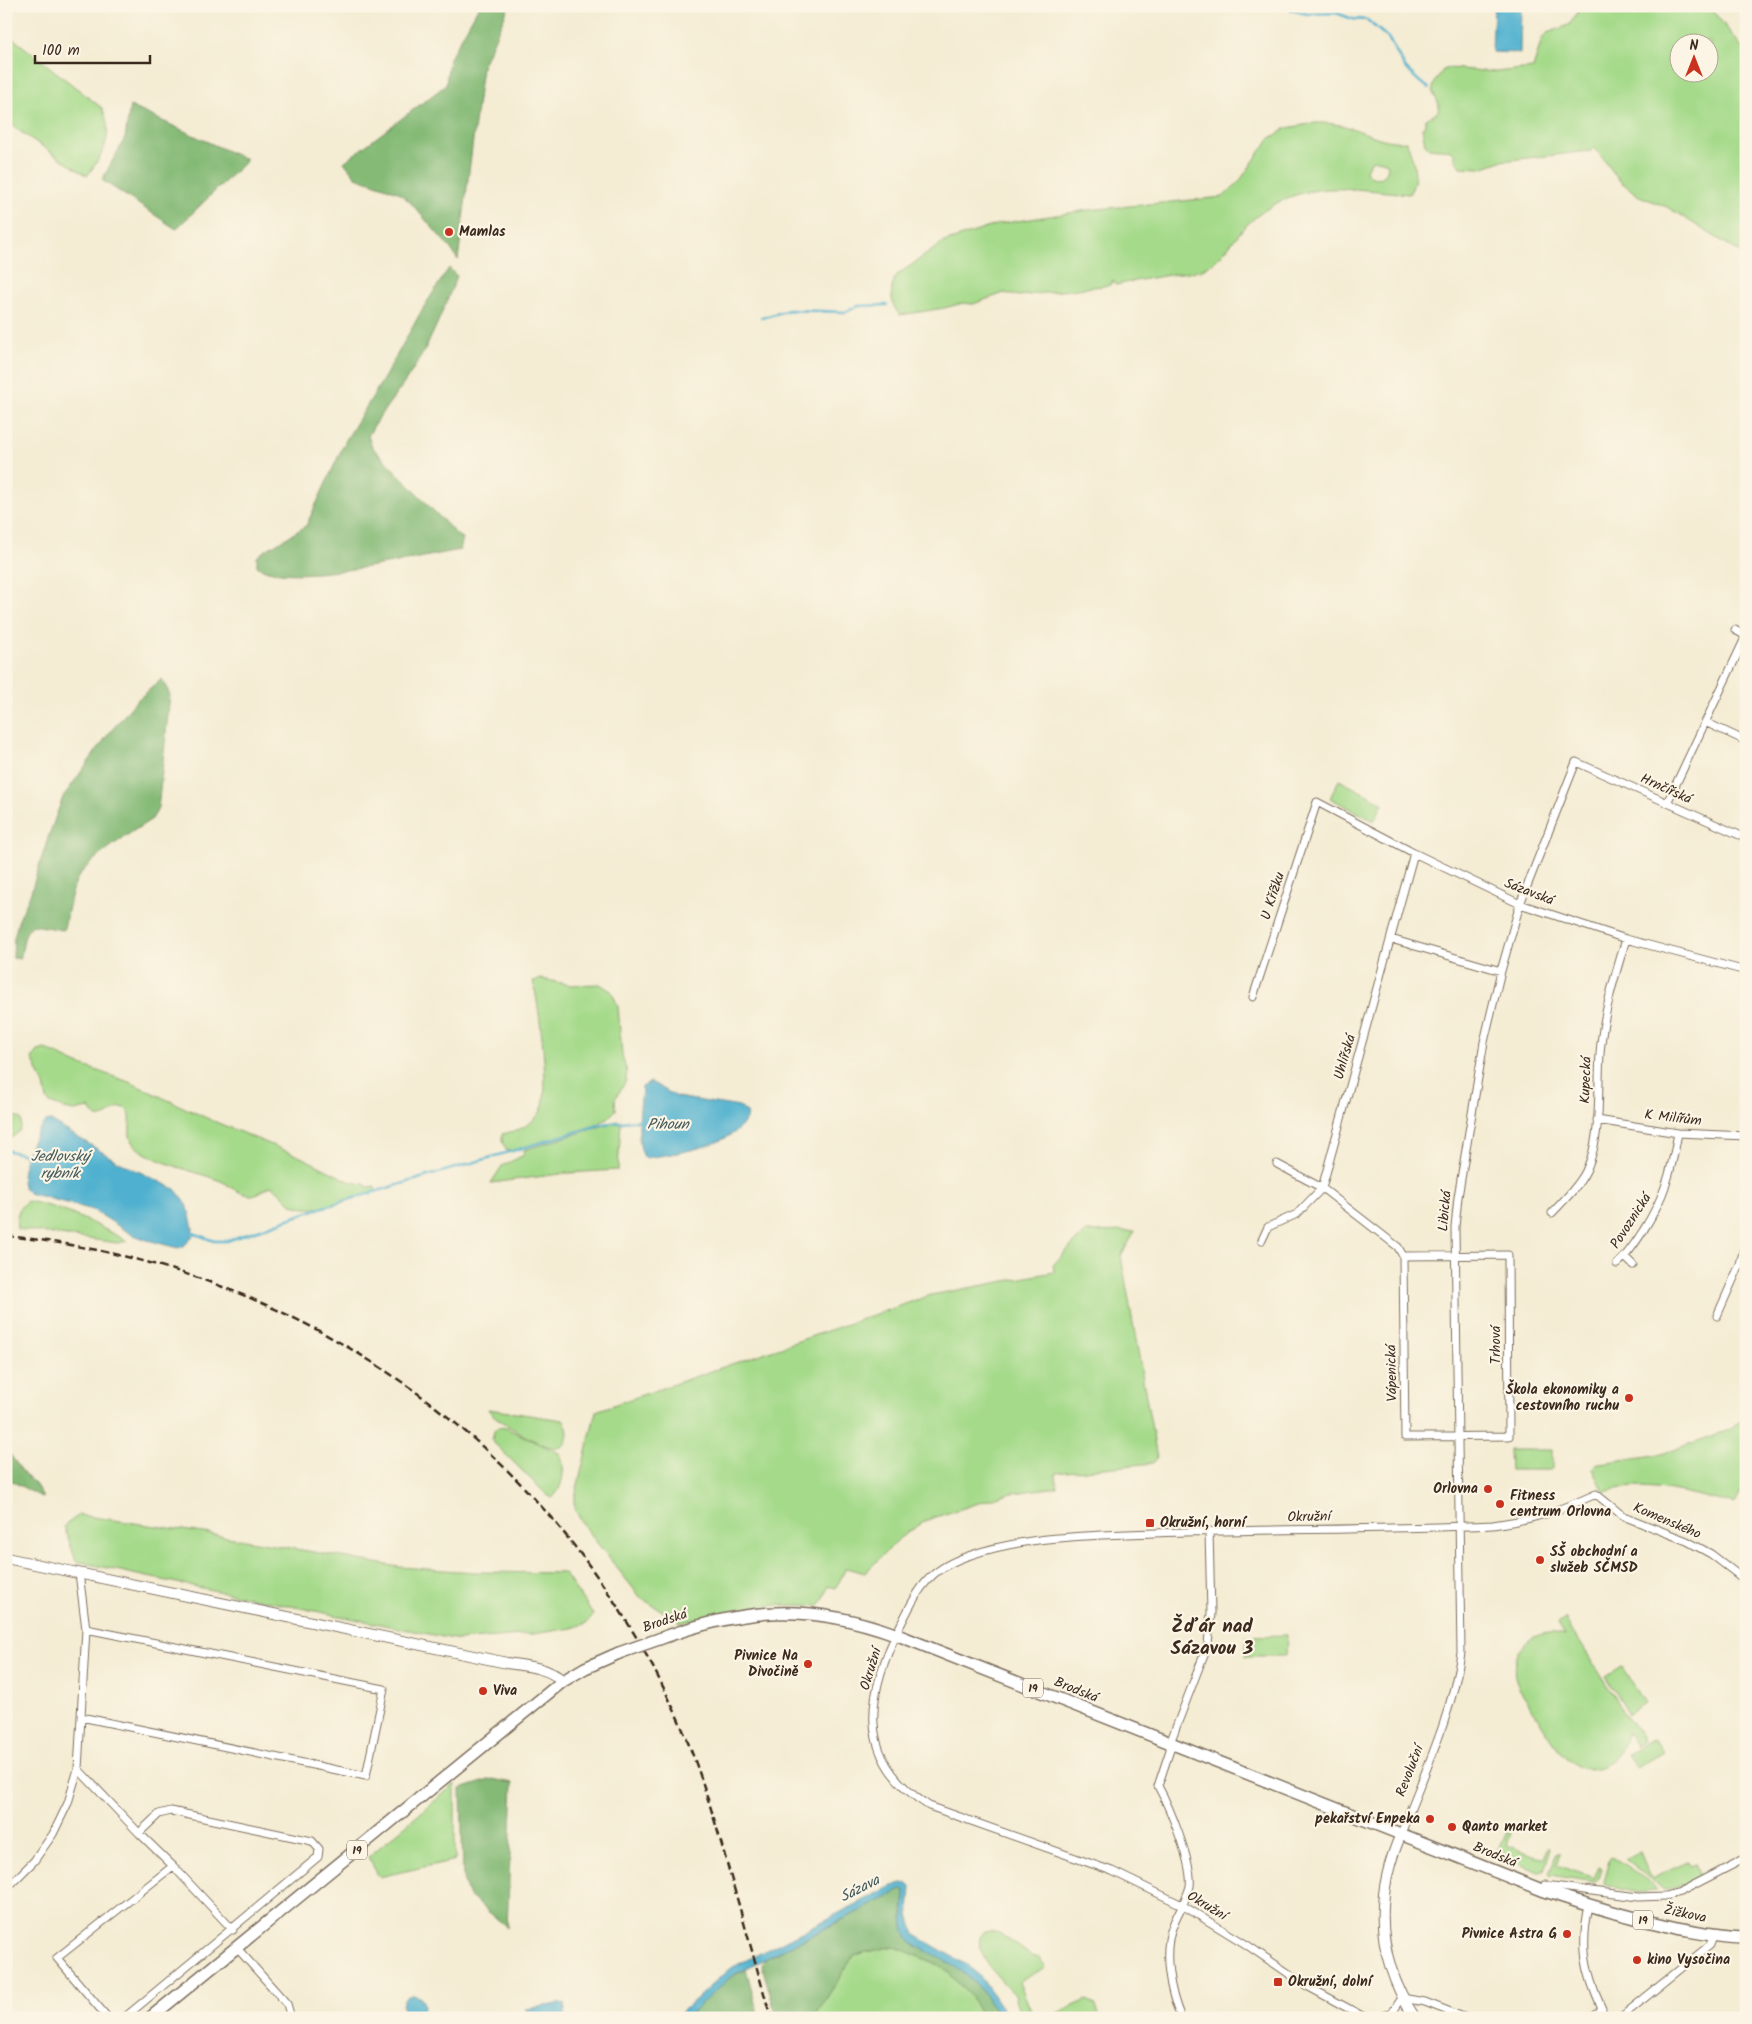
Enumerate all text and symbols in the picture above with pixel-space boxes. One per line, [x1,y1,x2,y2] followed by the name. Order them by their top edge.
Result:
[35,32,150,64] scale bar
[1670,32,1720,82] north arrow
[1690,35,1699,57] text: N
[42,39,80,63] text: 100 m
[459,221,506,243] place label: Mamlas
[443,226,455,238] marker: Mamlas
[1637,768,1697,811] street label: Hrnčířská
[1255,869,1291,923] street label: U Křížku
[1501,872,1558,912] street label: Sázavská
[1328,1030,1362,1082] street label: Uhlířská
[1574,1055,1598,1104] street label: Kupecká
[1643,1104,1703,1132] street label: K Milířům
[647,1113,690,1137] water label: Pihoun
[31,1145,93,1186] water label: Jedlovský rybník
[1432,1188,1458,1232] street label: Libická
[1605,1188,1658,1253] street label: Povoznická
[1485,1324,1507,1364] street label: Trhová
[1380,1343,1403,1402] street label: Vápenická
[1506,1379,1619,1417] place label: Škola ekonomiky a cestovního ruchu
[1623,1392,1635,1404] marker: Škola ekonomiky a cestovního ruchu
[1433,1478,1478,1500] place label: Orlovna
[1482,1483,1494,1495] marker: Orlovna
[1510,1485,1611,1523] place label: Fitness centrum Orlovna
[1630,1497,1704,1545] street label: Komenského
[1494,1498,1506,1510] marker: Fitness centrum Orlovna
[1287,1506,1334,1528] street label: Okružní
[1160,1512,1247,1534] place label: Okružní, horní
[1144,1517,1156,1529] marker: Okružní, horní
[1550,1541,1638,1579] place label: SŠ obchodní a služeb SČMSD
[1534,1554,1546,1566] marker: SŠ obchodní a služeb SČMSD
[640,1603,692,1639] street label: Brodská
[1171,1612,1254,1664] district label: Žďár nad Sázavou 3
[854,1643,889,1693] street label: Okružní
[734,1645,799,1683] place label: Pivnice Na Divočině
[802,1658,814,1670] marker: Pivnice Na Divočině
[1051,1671,1103,1709] street label: Brodská
[1023,1679,1043,1698] road number: 19
[493,1680,517,1702] place label: Viva
[477,1685,489,1697] marker: Viva
[1390,1739,1431,1800] street label: Revoluční
[1314,1808,1420,1830] place label: pekařství Enpeka
[1424,1813,1436,1825] marker: pekařství Enpeka
[1462,1816,1549,1838] place label: Qanto market
[1446,1821,1458,1833] marker: Qanto market
[1470,1836,1522,1874] street label: Brodská
[347,1840,367,1860] road number: 19
[836,1868,885,1909] water label: Sázava
[1183,1885,1234,1928] street label: Okružní
[1661,1899,1709,1929] street label: Žižkova
[1633,1910,1653,1930] road number: 19
[1462,1923,1557,1945] place label: Pivnice Astra G
[1561,1928,1573,1940] marker: Pivnice Astra G
[1647,1949,1730,1971] place label: kino Vysočina
[1631,1954,1643,1966] marker: kino Vysočina
[1288,1971,1374,1993] place label: Okružní, dolní
[1272,1976,1284,1988] marker: Okružní, dolní

